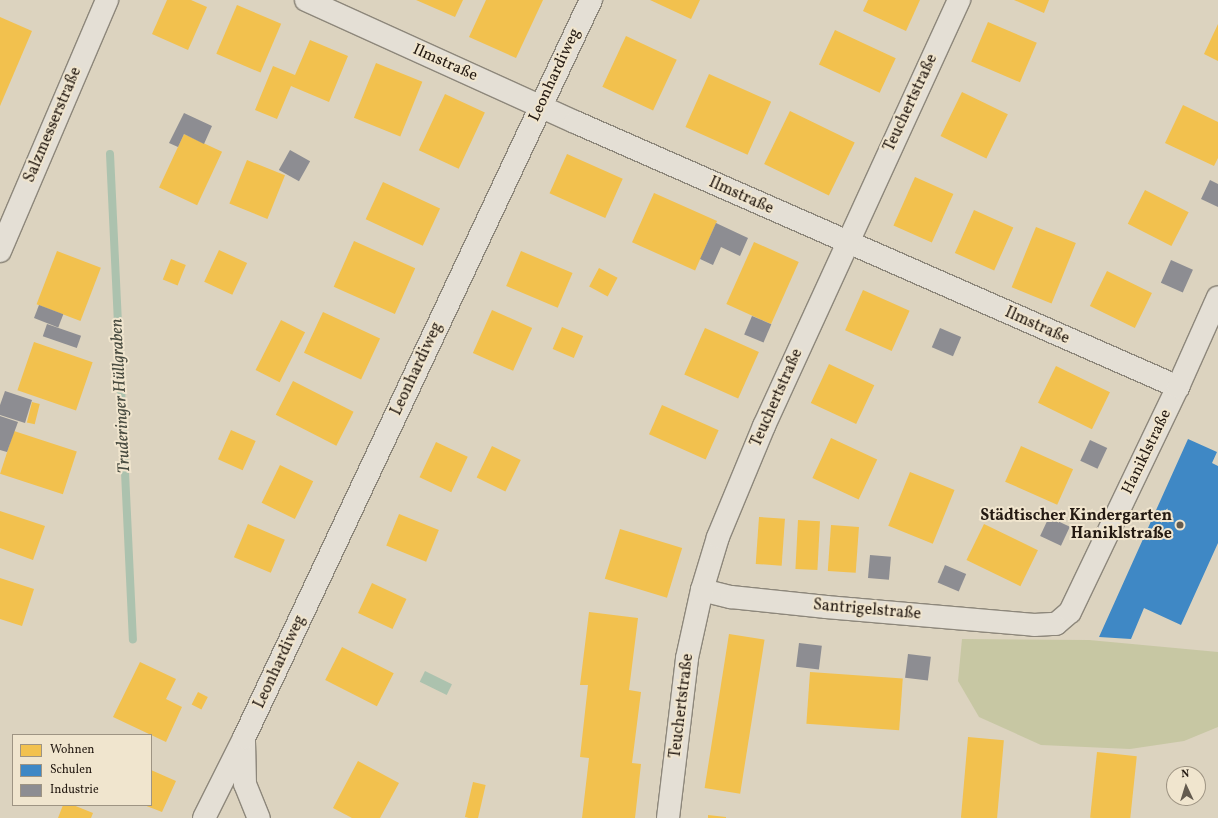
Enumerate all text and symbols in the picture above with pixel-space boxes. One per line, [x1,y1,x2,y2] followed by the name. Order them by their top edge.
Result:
[525,25,585,125] street label: Leonhardiweg
[410,40,480,86] street label: Ilmstraße
[880,51,942,155] street label: Teuchertstraße
[20,64,86,186] street label: Salzmesserstraße
[706,173,776,219] street label: Ilmstraße
[1002,303,1072,349] street label: Ilmstraße
[107,318,135,474] water label: Truderinger Hüllgraben
[387,319,447,419] street label: Leonhardiweg
[747,346,807,450] street label: Teuchertstraße
[1118,406,1176,498] street label: Haniklstraße
[980,506,1172,544] place label: Städtischer Kindergarten Haniklstraße
[1175,520,1185,530] marker: Städtischer Kindergarten Haniklstraße
[812,596,922,624] street label: Santrigelstraße
[250,612,310,712] street label: Leonhardiweg
[666,653,698,759] street label: Teuchertstraße
[12,734,152,806] legend
[50,742,95,758] text: Wohnen
[50,762,92,778] text: Schulen
[1166,766,1206,806] north arrow
[1181,767,1190,782] text: N
[50,782,99,798] text: Industrie

